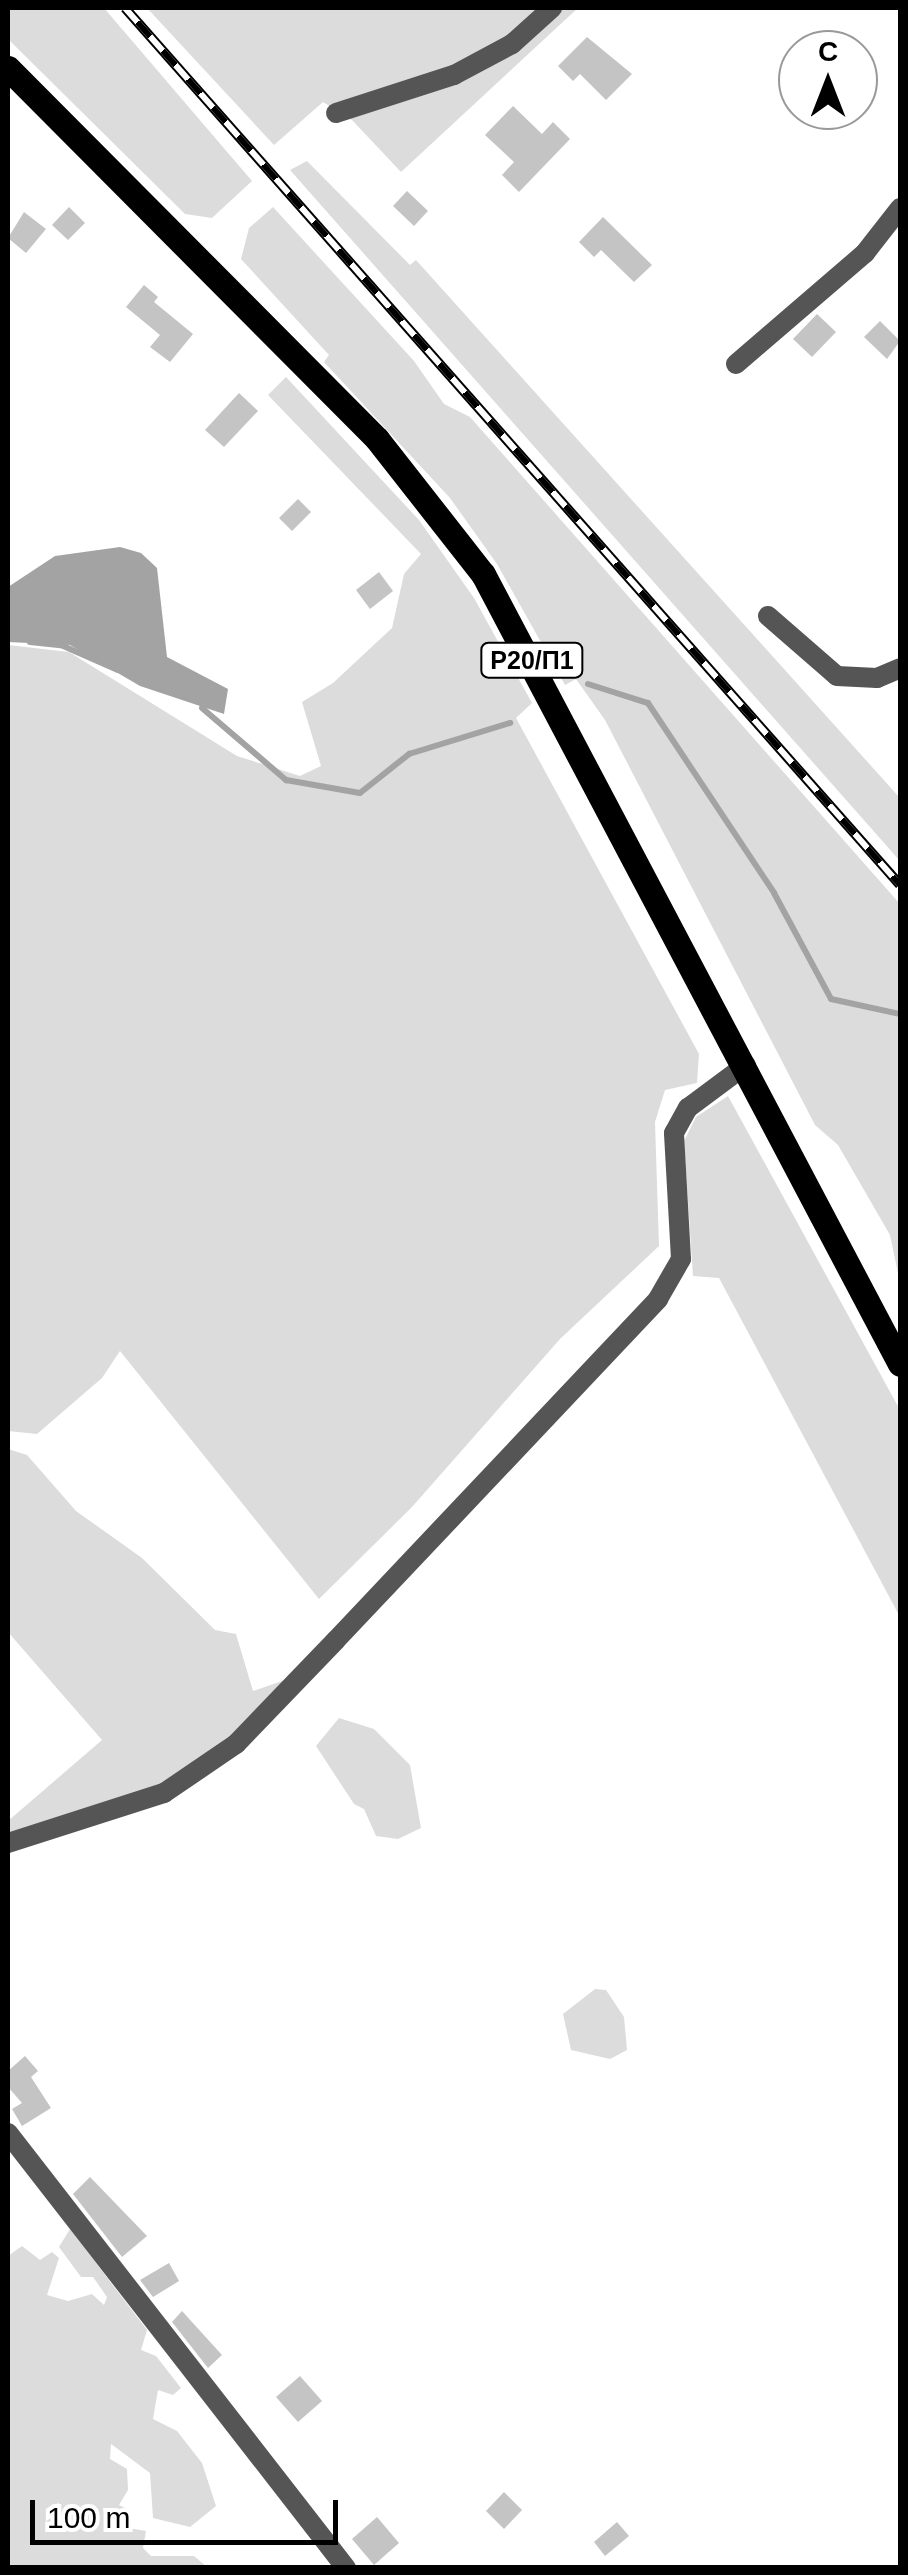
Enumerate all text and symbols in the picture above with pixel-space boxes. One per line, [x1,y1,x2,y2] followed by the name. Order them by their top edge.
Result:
[778,30,878,130] north arrow
[818,36,838,67] text: С
[480,640,584,680] road number: Р20/П1
[35,2480,342,2542] scale bar
[47,2501,130,2534] text: 100 m

